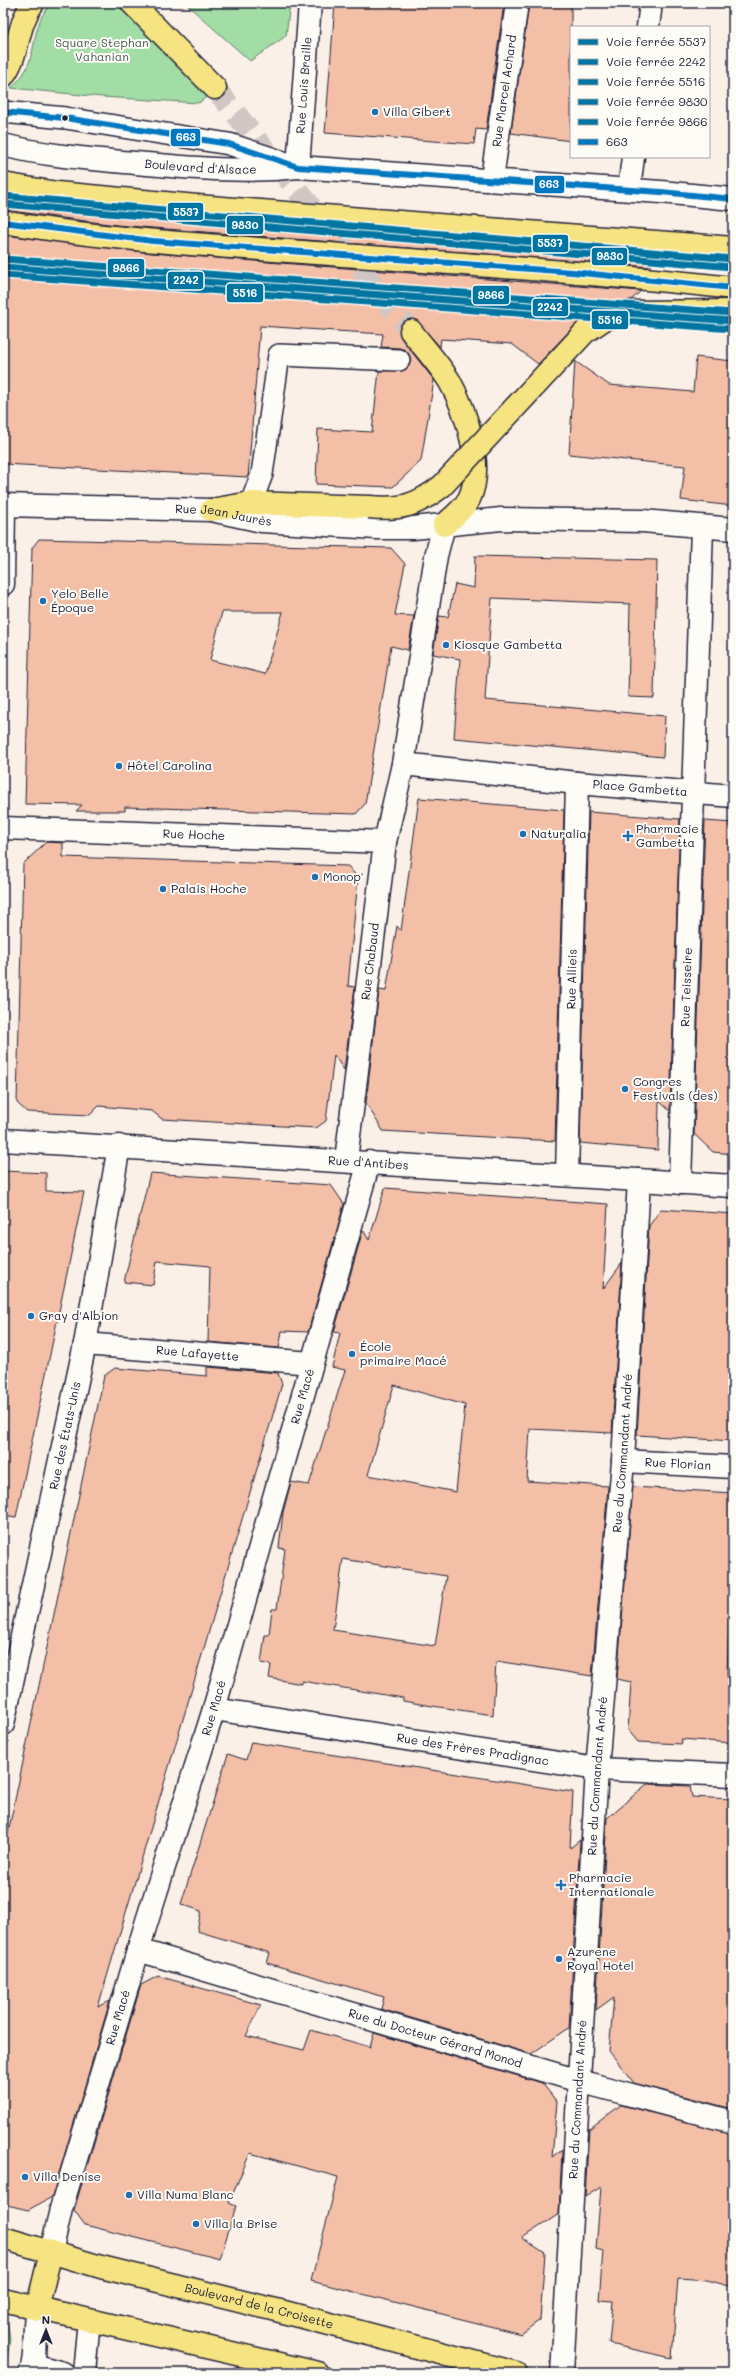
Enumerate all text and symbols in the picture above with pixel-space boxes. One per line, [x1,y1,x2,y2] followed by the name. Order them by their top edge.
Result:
[570,26,710,158] legend
[488,33,519,148] street label: Rue Marcel Achard
[606,33,707,49] text: Voie ferrée 5537
[55,34,149,64] park label: Square Stephan Vahanian
[291,36,315,134] street label: Rue Louis Braille
[606,53,706,69] text: Voie ferrée 2242
[606,73,705,89] text: Voie ferrée 5516
[606,93,708,109] text: Voie ferrée 9830
[383,103,451,119] place label: Villa Gibert
[370,107,380,117] marker: Villa Gibert
[60,113,70,123] unlabelled marker
[606,113,707,129] text: Voie ferrée 9866
[170,128,201,147] line badge: 663
[176,129,196,144] text: 663
[606,133,628,149] text: 663
[144,155,257,177] street label: Boulevard d'Alsace
[534,175,565,194] line badge: 663
[539,176,559,191] text: 663
[167,202,204,221] line badge: 5537
[173,204,199,219] text: 5537
[226,215,264,235] line badge: 9830
[231,217,259,232] text: 9830
[532,234,569,253] line badge: 5537
[537,235,563,250] text: 5537
[591,247,628,266] line badge: 9830
[596,248,624,263] text: 9830
[107,258,145,278] line badge: 9866
[113,260,140,275] text: 9866
[167,271,204,290] line badge: 2242
[173,272,199,287] text: 2242
[226,283,264,303] line badge: 5516
[233,285,258,300] text: 5516
[472,285,510,305] line badge: 9866
[478,287,505,302] text: 9866
[532,298,569,317] line badge: 2242
[537,299,563,314] text: 2242
[591,310,629,330] line badge: 5516
[598,312,623,327] text: 5516
[175,500,272,529] street label: Rue Jean Jaurès
[51,585,109,615] place label: Yelo Belle Époque
[38,596,48,606] marker: Yelo Belle Époque
[454,636,562,652] place label: Kiosque Gambetta
[441,640,451,650] marker: Kiosque Gambetta
[127,757,212,773] place label: Hôtel Carolina
[114,761,124,771] marker: Hôtel Carolina
[592,775,688,799] street label: Place Gambetta
[636,820,699,850] place label: Pharmacie Gambetta
[162,825,225,843] street label: Rue Hoche
[531,825,587,841] place label: Naturalia
[518,829,528,839] marker: Naturalia
[623,831,633,841] marker: Pharmacie Gambetta
[323,868,364,884] place label: Monop'
[310,872,320,882] marker: Monop'
[171,880,247,896] place label: Palais Hoche
[158,884,168,894] marker: Palais Hoche
[357,921,382,1001] street label: Rue Chabaud
[676,947,695,1027] street label: Rue Teisseire
[562,948,580,1010] street label: Rue Allieis
[633,1073,717,1103] place label: Congres Festivals (des)
[620,1084,630,1094] marker: Congres Festivals (des)
[328,1151,409,1173] street label: Rue d'Antibes
[39,1307,118,1323] place label: Gray d'Albion
[26,1311,36,1321] marker: Gray d'Albion
[360,1338,447,1368] place label: École primaire Macé
[156,1341,240,1364] street label: Rue Lafayette
[347,1349,357,1359] marker: École primaire Macé
[286,1366,317,1426] street label: Rue Macé
[608,1373,635,1533] street label: Rue du Commandant André
[45,1380,84,1491] street label: Rue des États-Unis
[644,1453,712,1473] street label: Rue Florian
[197,1678,229,1737] street label: Rue Macé
[583,1696,610,1856] street label: Rue du Commandant André
[396,1729,550,1768] street label: Rue des Frères Pradignac
[569,1869,654,1899] place label: Pharmacie Internationale
[556,1880,566,1890] marker: Pharmacie Internationale
[567,1943,634,1973] place label: Azurene Royal Hotel
[554,1954,564,1964] marker: Azurene Royal Hotel
[101,1988,133,2047] street label: Rue Macé
[347,2004,525,2071] street label: Rue du Docteur Gérard Monod
[564,2019,589,2179] street label: Rue du Commandant André
[33,2168,101,2184] place label: Villa Denise
[20,2172,30,2182] marker: Villa Denise
[137,2186,234,2202] place label: Villa Numa Blanc
[124,2190,134,2200] marker: Villa Numa Blanc
[204,2215,277,2231] place label: Villa la Brise
[191,2219,201,2229] marker: Villa la Brise
[183,2279,335,2332] street label: Boulevard de la Croisette
[26,2310,66,2350] north arrow
[42,2312,50,2327] text: N

